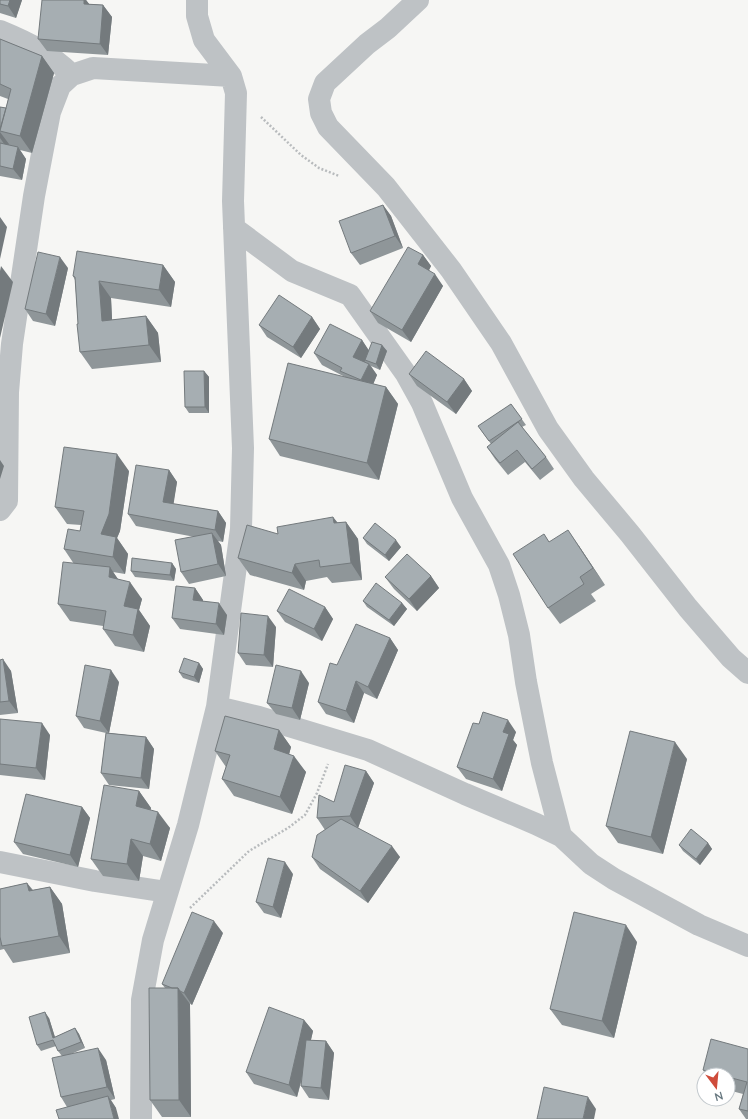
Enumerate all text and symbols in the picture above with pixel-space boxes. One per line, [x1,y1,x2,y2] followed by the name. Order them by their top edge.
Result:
[696,1067,736,1107] north arrow
[713,1089,725,1104] text: N

